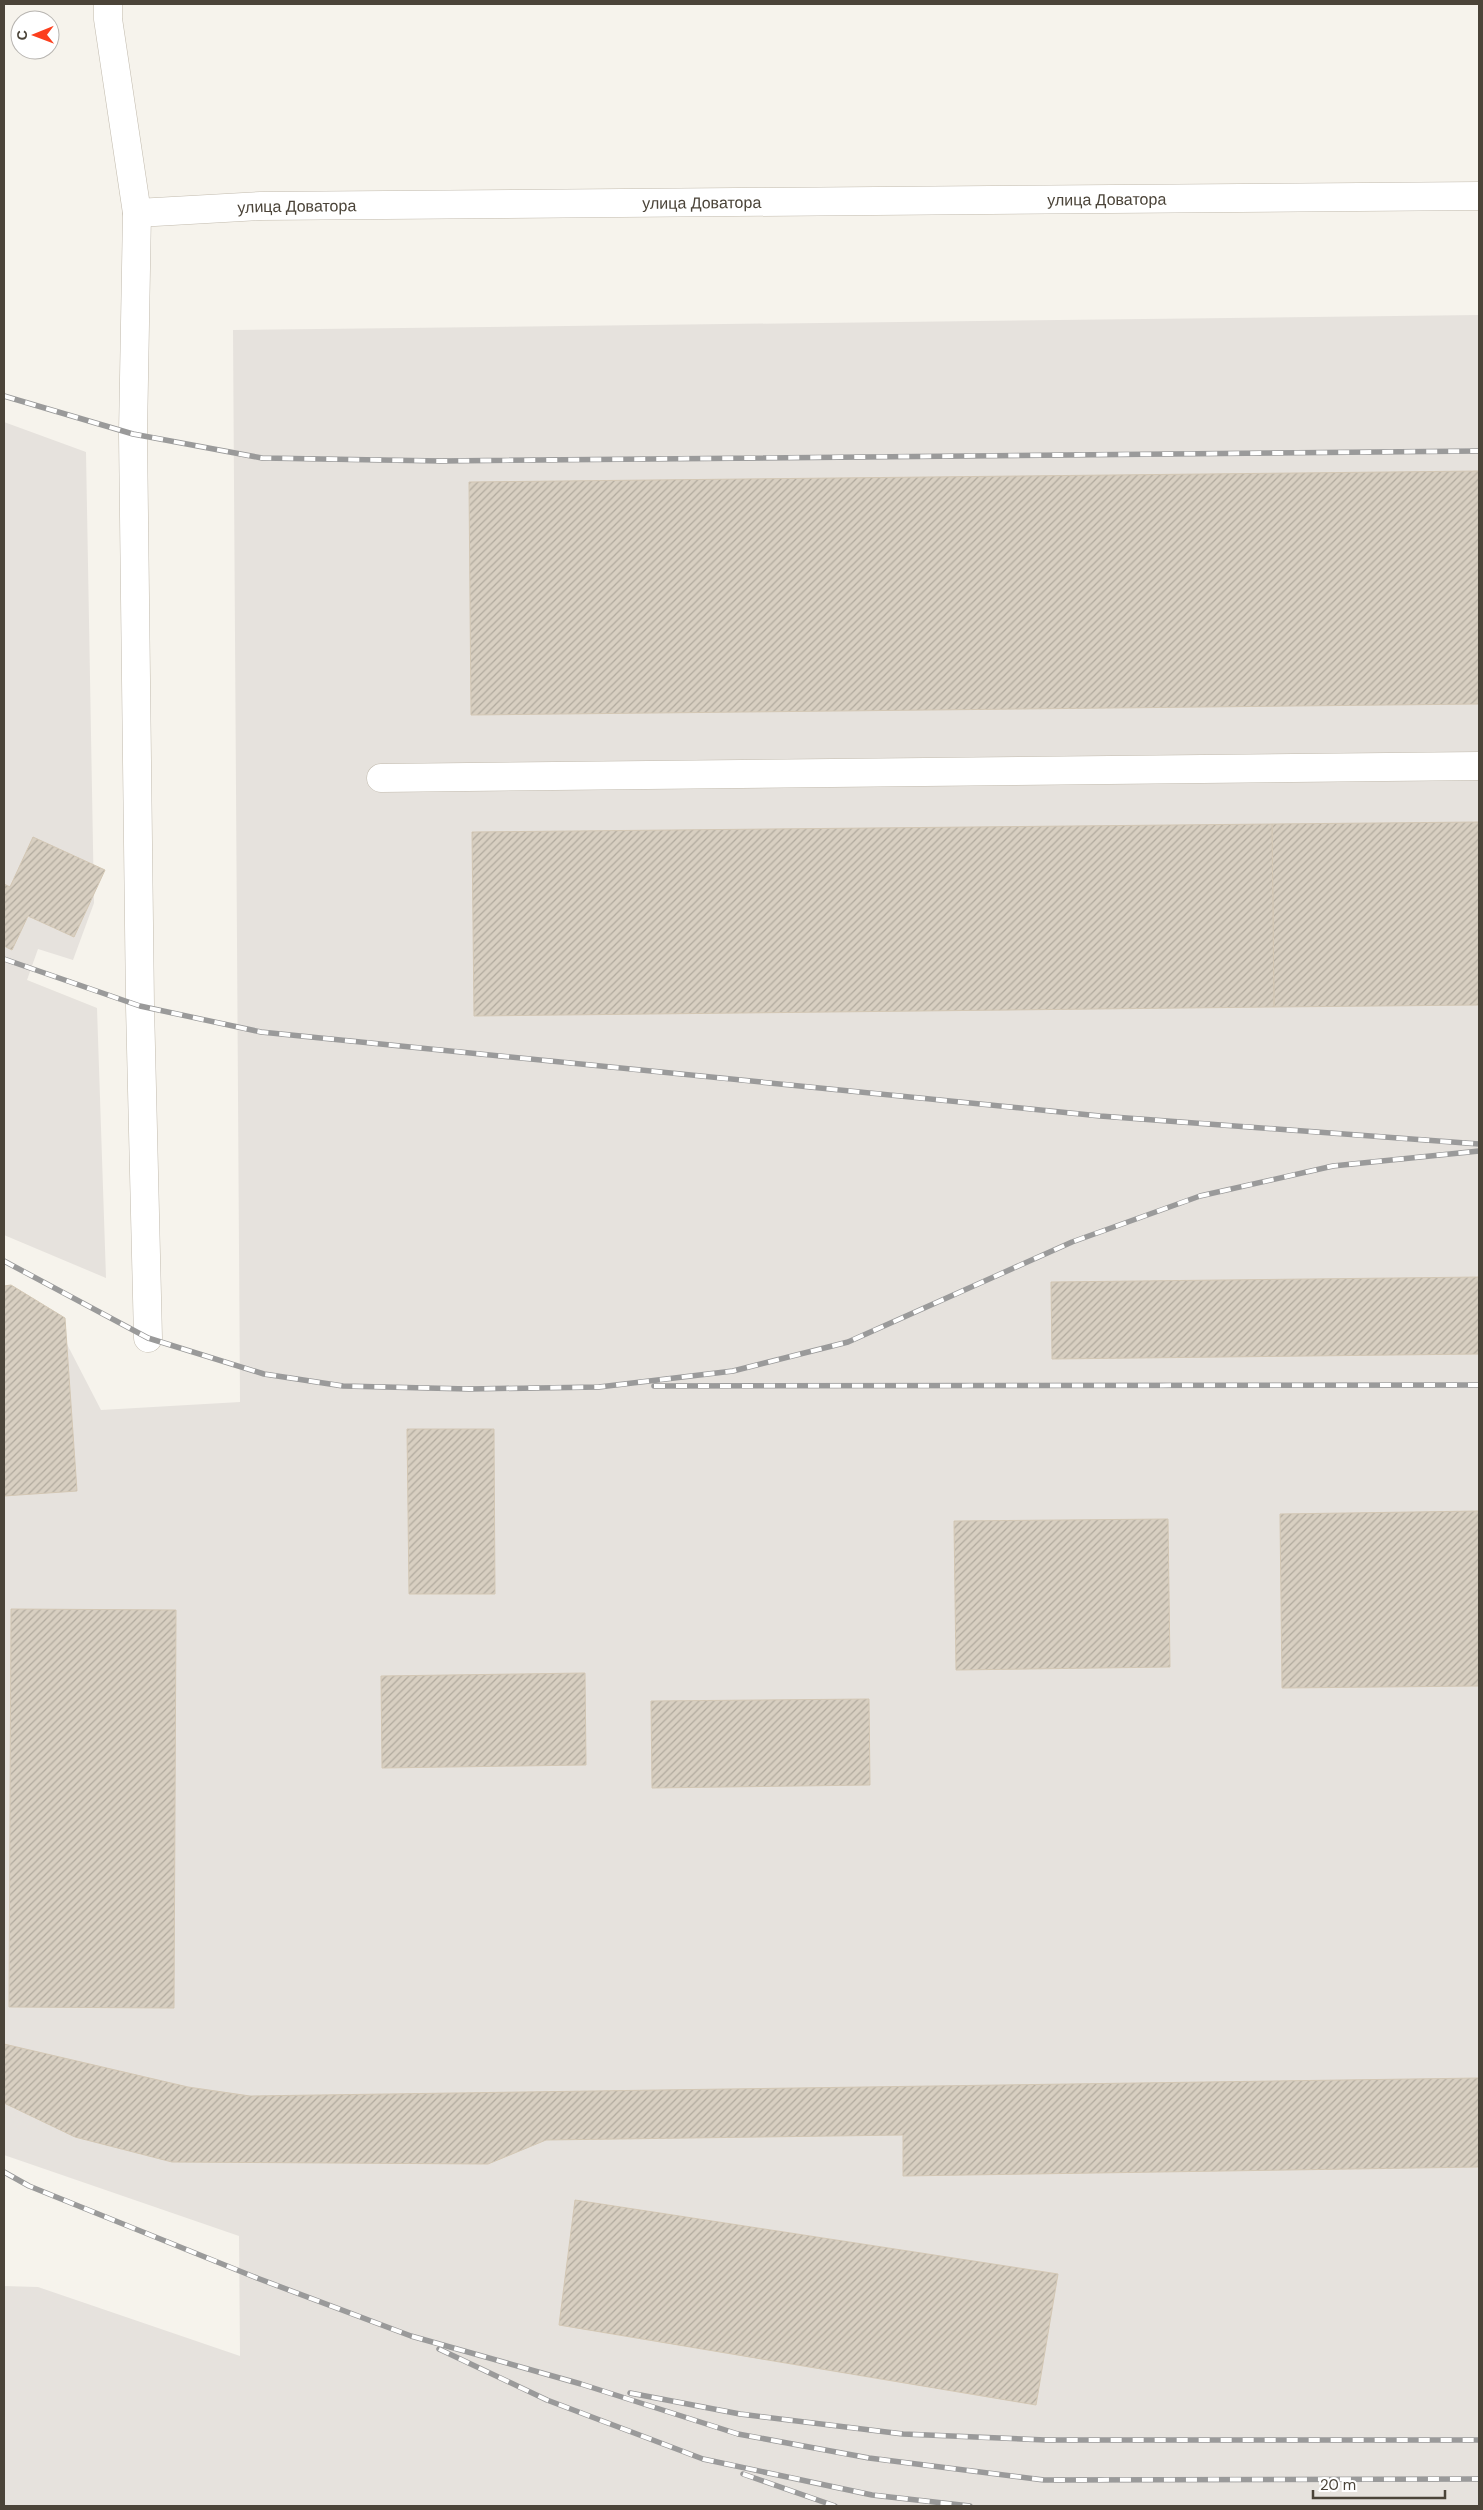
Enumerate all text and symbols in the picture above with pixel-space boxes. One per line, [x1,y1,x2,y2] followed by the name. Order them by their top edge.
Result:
[10,10,60,60] north arrow
[13,30,31,40] text: С
[1047,189,1166,211] street label: улица Доватора
[642,192,761,214] street label: улица Доватора
[237,195,356,218] street label: улица Доватора
[1313,2468,1446,2500] scale bar
[1320,2475,1356,2495] text: 20 m

